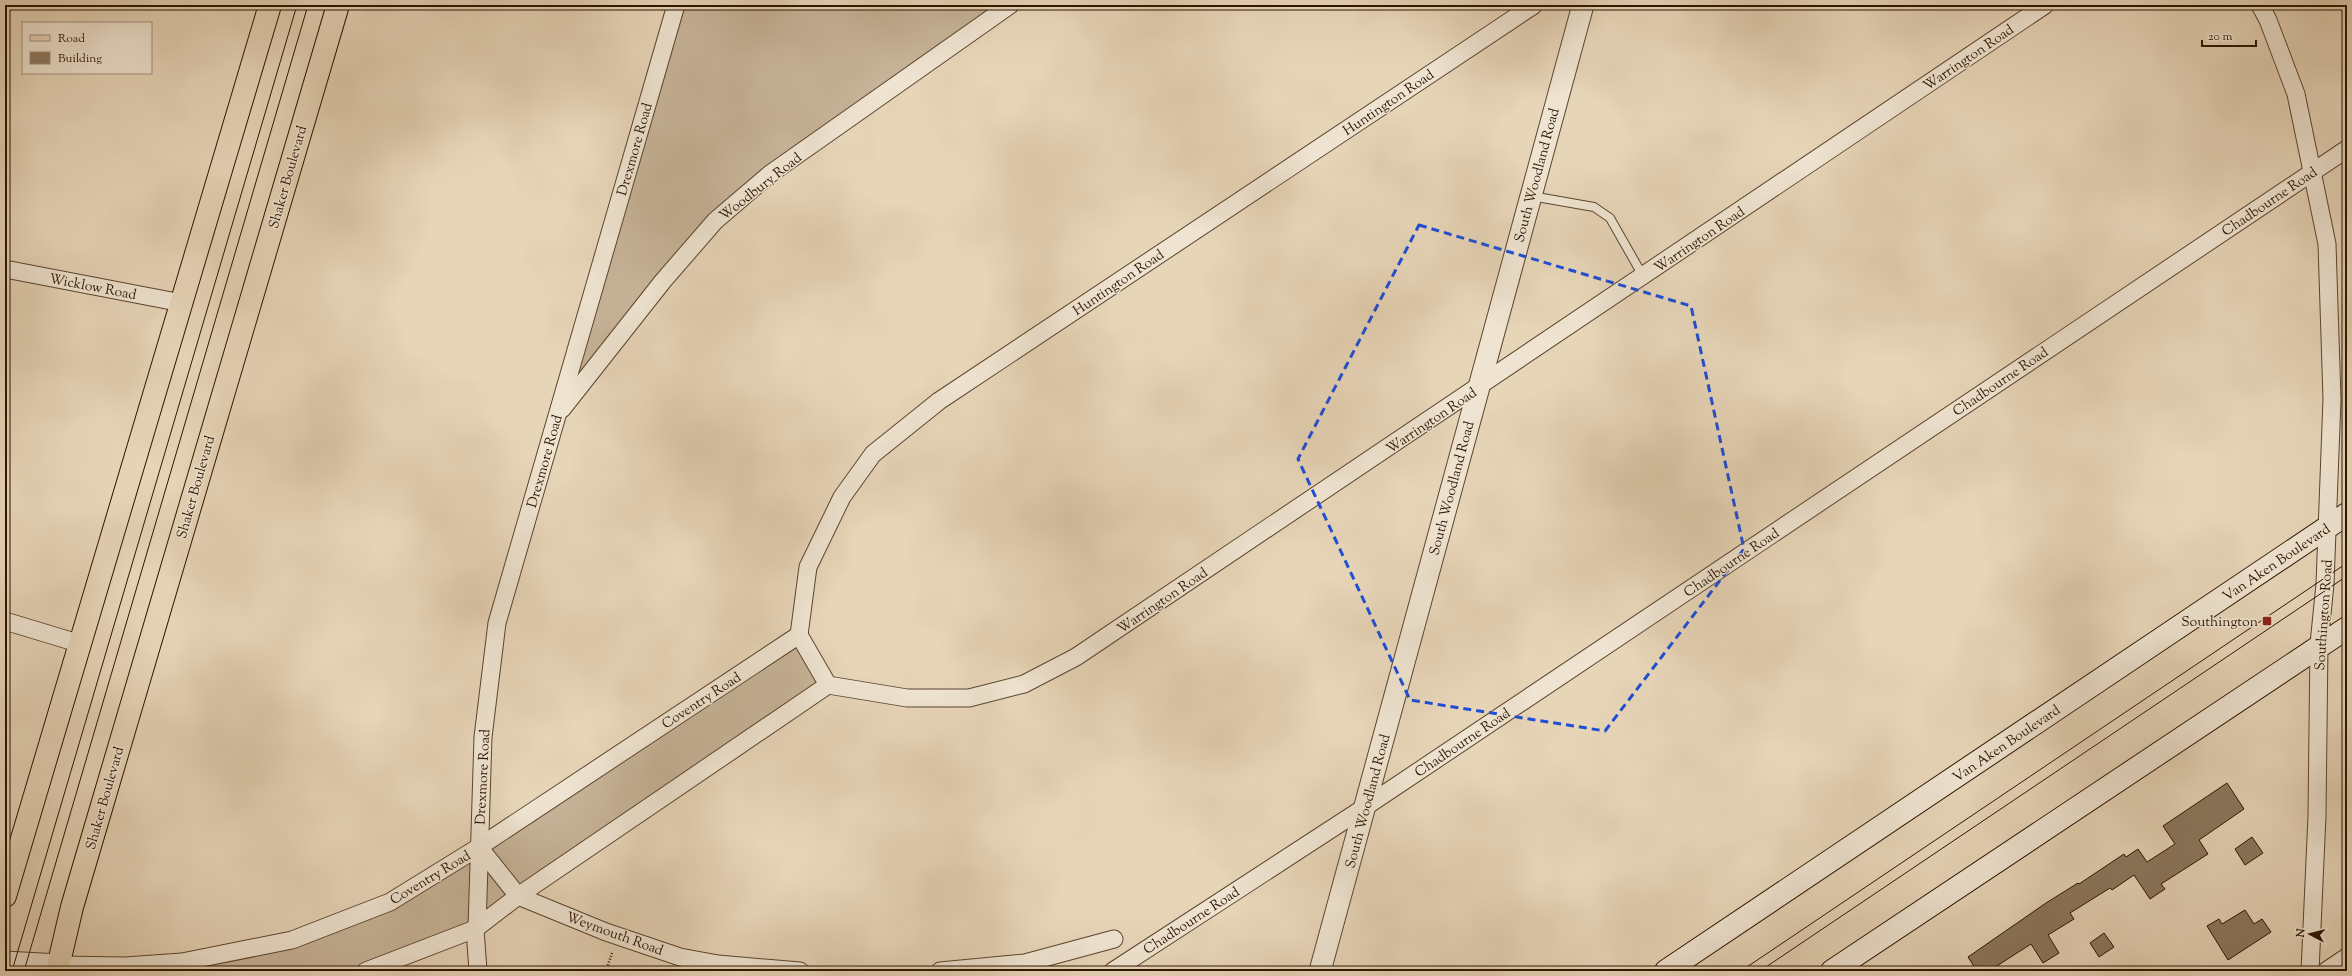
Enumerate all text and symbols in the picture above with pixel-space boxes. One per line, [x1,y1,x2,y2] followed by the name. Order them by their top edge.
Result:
[1920,21,2019,96] street label: Warrington Road
[22,22,152,74] legend
[2202,22,2256,48] scale bar
[2208,28,2233,46] text: 20 m
[58,30,85,48] text: Road
[58,50,102,68] text: Building
[1340,66,1439,142] street label: Huntington Road
[613,101,659,198] street label: Drexmore Road
[1510,106,1566,245] street label: South Woodland Road
[265,124,313,231] street label: Shaker Boulevard
[716,149,807,226] street label: Woodbury Road
[2218,163,2322,242] street label: Chadbourne Road
[1651,203,1750,278] street label: Warrington Road
[1070,246,1169,322] street label: Huntington Road
[47,270,138,306] street label: Wicklow Road
[1949,343,2053,422] street label: Chadbourne Road
[1383,384,1482,459] street label: Warrington Road
[523,413,569,510] street label: Drexmore Road
[1425,419,1481,558] street label: South Woodland Road
[173,434,221,541] street label: Shaker Boulevard
[2219,520,2335,607] street label: Van Aken Boulevard
[1680,524,1784,603] street label: Chadbourne Road
[2311,559,2339,671] street label: Southington Road
[1114,564,1213,639] street label: Warrington Road
[2181,613,2258,633] place label: Southington
[2261,615,2273,627] marker: Southington
[658,668,746,735] street label: Coventry Road
[1949,701,2065,788] street label: Van Aken Boulevard
[1411,704,1515,783] street label: Chadbourne Road
[472,729,496,825] street label: Drexmore Road
[1341,732,1397,871] street label: South Woodland Road
[82,745,130,852] street label: Shaker Boulevard
[387,847,475,911] street label: Coventry Road
[1140,883,1244,960] street label: Chadbourne Road
[563,908,666,962] street label: Weymouth Road
[2290,914,2330,954] north arrow
[2292,927,2310,939] text: N

